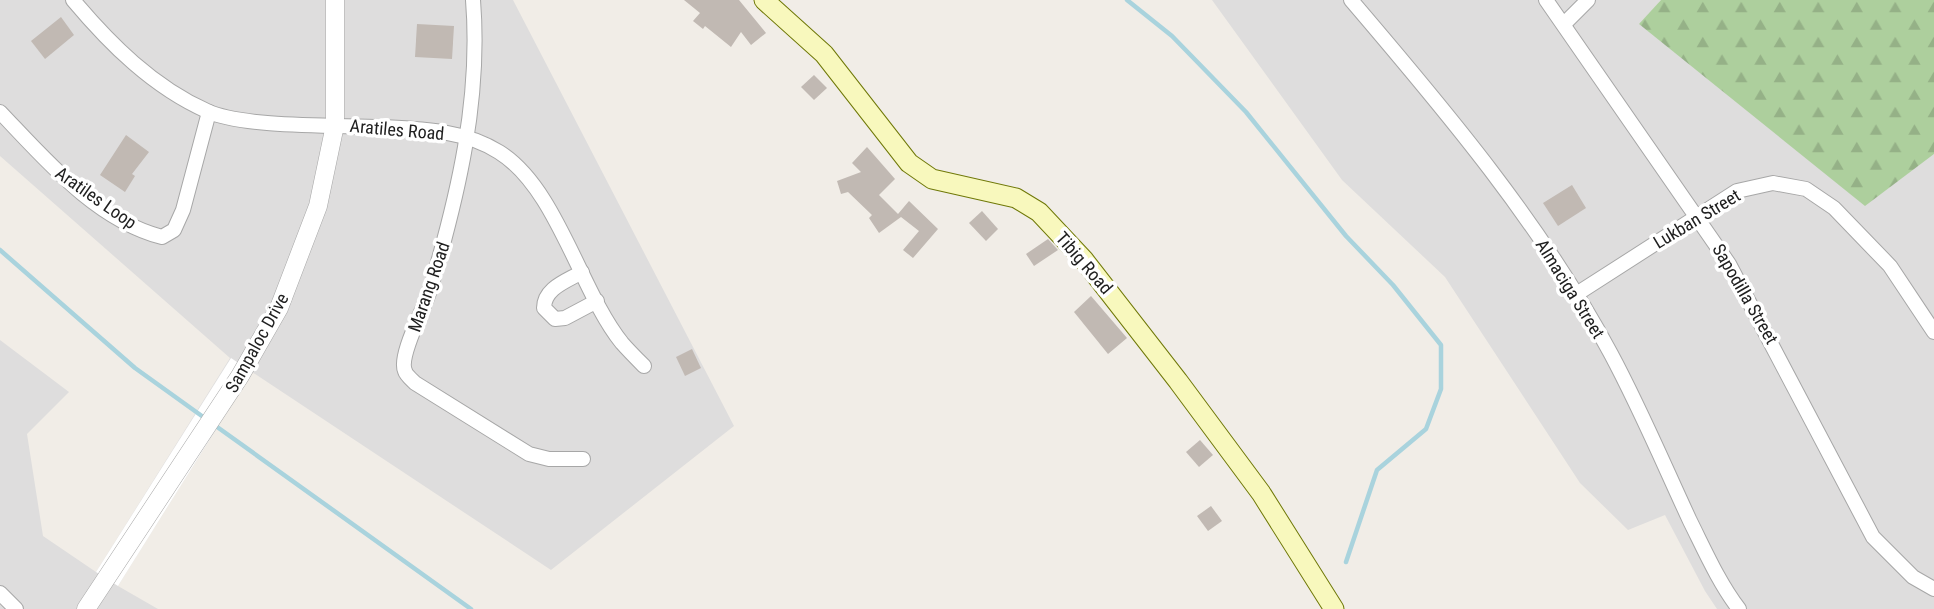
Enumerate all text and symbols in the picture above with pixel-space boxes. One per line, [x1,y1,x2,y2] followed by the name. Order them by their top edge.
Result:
[349,115,445,144] street label: Aratiles Road
[52,162,141,233] street label: Aratiles Loop
[1650,184,1744,253] street label: Lukban Street
[1052,227,1117,298] street label: Tibig Road
[1532,235,1609,342] street label: Almaciga Street
[403,239,454,335] street label: Marang Road
[1708,240,1783,348] street label: Sapodilla Street
[221,289,293,396] street label: Sampaloc Drive

